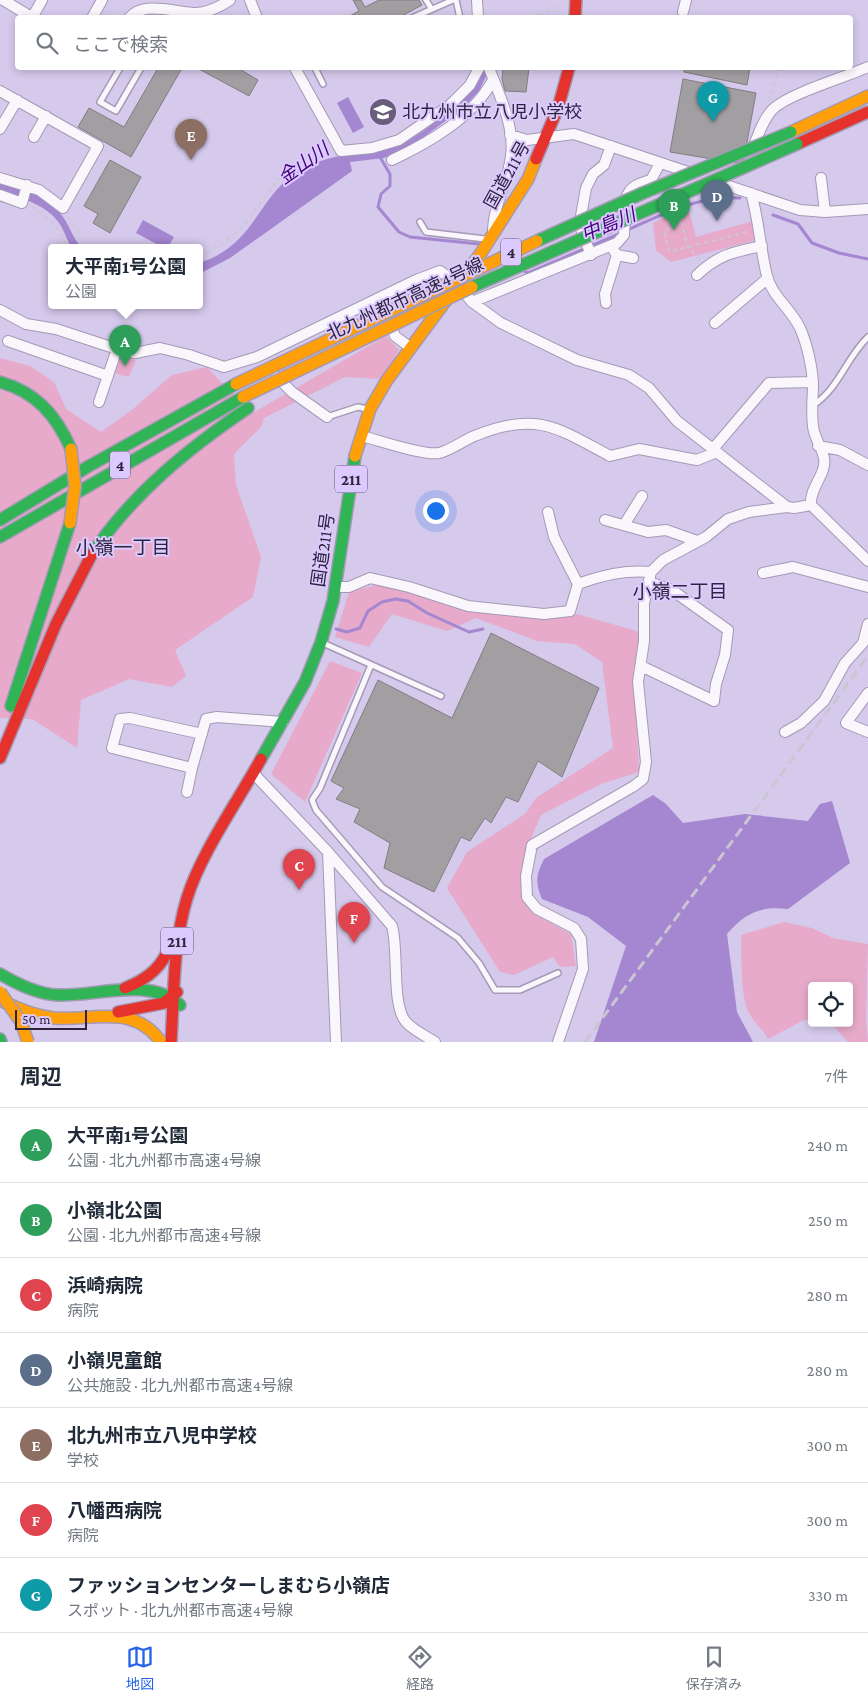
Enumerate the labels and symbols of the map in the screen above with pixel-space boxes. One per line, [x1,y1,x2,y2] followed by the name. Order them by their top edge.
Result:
[697,81,729,122] pin: G
[368,97,398,127] school or university icon: 北九州市立八児小学校
[402,102,582,122] place label: 北九州市立八児小学校
[175,119,207,160] pin: E
[274,137,334,188] water label: 金山川
[480,138,534,212] street label: 国道211号
[701,180,733,221] pin: D
[658,189,690,230] pin: B
[578,203,640,245] water label: 中島川
[501,238,521,266] road number: 4
[323,254,487,344] street label: 北九州都市高速4号線
[109,325,141,366] pin: A
[110,452,130,478] road number: 4
[335,466,367,492] road number: 211
[423,498,449,524] your location
[308,512,338,588] street label: 国道211号
[75,537,171,558] district label: 小嶺一丁目
[632,581,728,602] district label: 小嶺二丁目
[283,849,315,890] pin: C
[338,902,370,943] pin: F
[161,928,193,954] road number: 211
[15,1007,88,1030] scale bar

